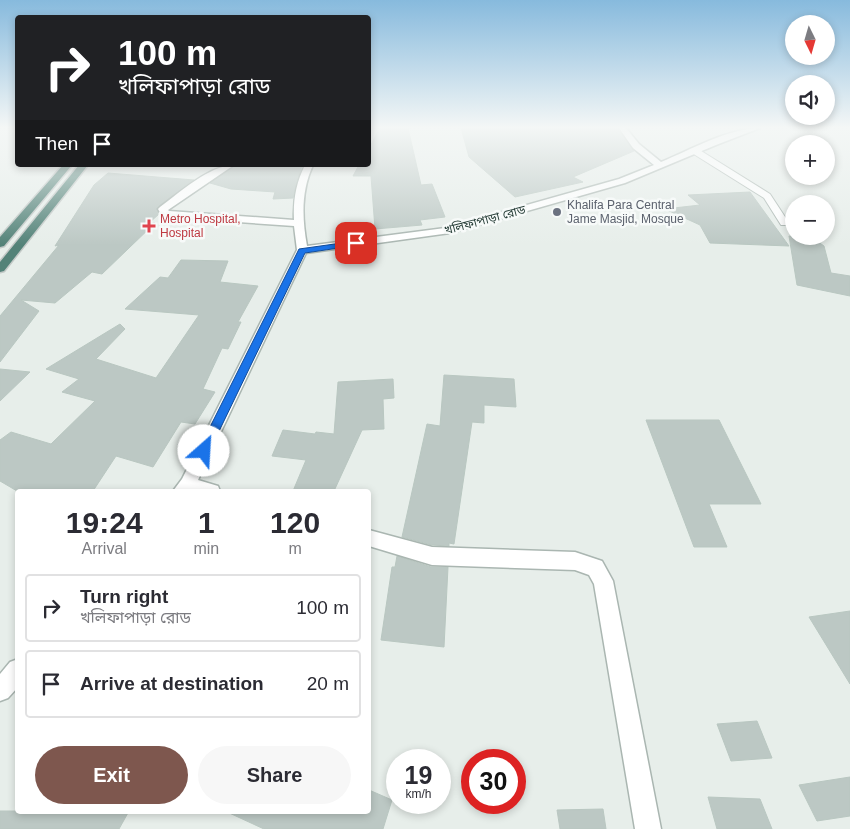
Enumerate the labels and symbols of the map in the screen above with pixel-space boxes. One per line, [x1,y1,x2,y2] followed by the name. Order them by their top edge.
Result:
[785,15,835,65] north arrow
[567,198,684,226] place label: Khalifa Para Central Jame Masjid, Mosque
[443,201,527,238] street label: খলিফাপাড়া রোড
[551,206,563,218] marker: Khalifa Para Central Jame Masjid, Mosque
[160,212,241,240] place label: Metro Hospital, Hospital
[142,219,156,233] marker: Metro Hospital, Hospital
[335,222,377,264] pin
[177,424,229,476] position arrow
[461,749,526,814] speed limit sign: 30

